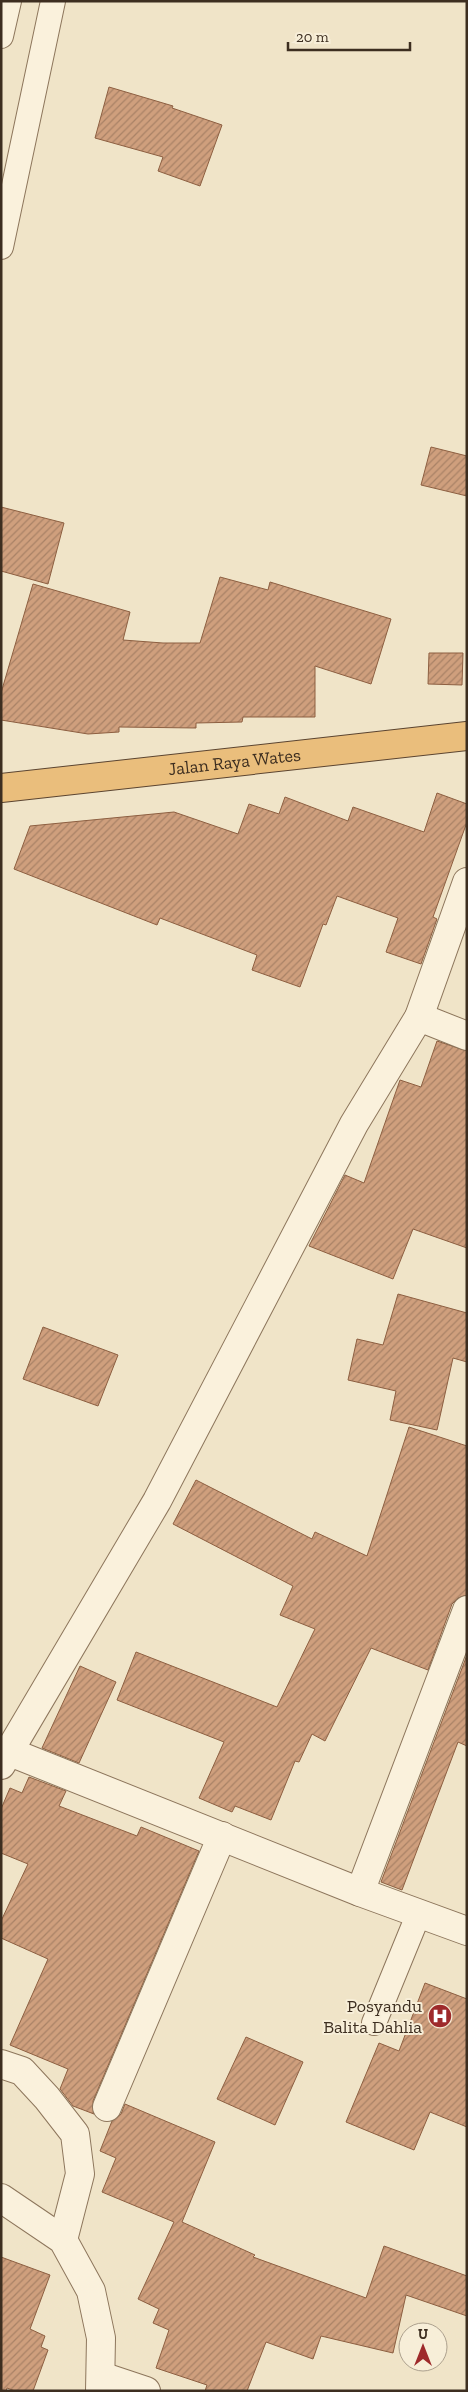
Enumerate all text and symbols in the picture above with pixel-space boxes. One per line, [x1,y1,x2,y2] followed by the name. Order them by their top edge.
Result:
[288,20,410,52] scale bar
[296,28,329,46] text: 20 m
[167,744,302,780] street label: Jalan Raya Wates
[323,1995,422,2038] place label: Posyandu Balita Dahlia
[427,2003,453,2029] hospital icon: Posyandu Balita Dahlia
[398,2322,448,2372] north arrow
[418,2326,428,2343] text: U

